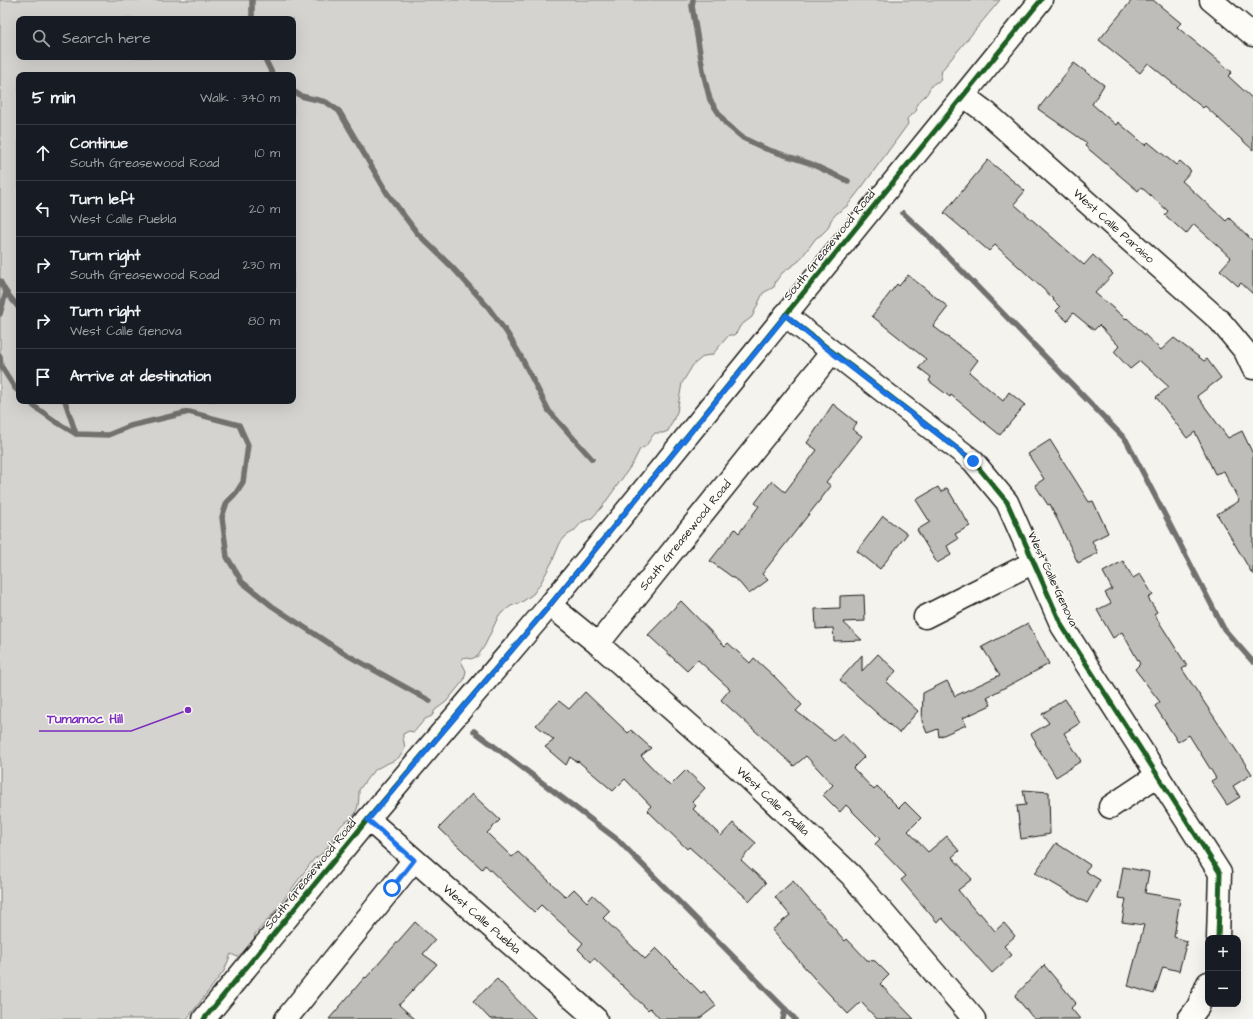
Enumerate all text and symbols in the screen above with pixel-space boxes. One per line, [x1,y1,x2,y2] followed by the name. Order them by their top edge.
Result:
[16,16,296,60] search box
[30,27,52,49] icon: search
[62,28,151,49] text: Search here
[32,86,75,110] text: 5 min
[200,89,280,107] text: Walk · 340 m
[70,133,128,154] text: Continue
[32,142,54,164] icon: ahead
[255,144,280,162] text: 10 m
[70,154,219,172] text: South Greasewood Road
[1069,185,1158,268] street label: West Calle Paraiso
[779,186,879,304] street label: South Greasewood Road
[70,189,134,210] text: Turn left
[32,198,54,220] icon: left
[249,200,280,218] text: 20 m
[70,210,176,228] text: West Calle Puebla
[70,245,141,266] text: Turn right
[32,254,54,276] icon: right
[242,256,280,274] text: 230 m
[70,266,219,284] text: South Greasewood Road
[70,301,141,322] text: Turn right
[32,310,54,332] icon: right
[248,312,280,330] text: 80 m
[70,322,182,340] text: West Calle Genova
[32,366,54,388] icon: arrive
[70,366,211,387] text: Arrive at destination
[964,452,982,470] route end
[635,476,735,594] street label: South Greasewood Road
[1023,529,1082,629] street label: West Calle Genova
[39,706,131,731] callout: Tumamoc Hill
[46,710,123,728] text: Tumamoc Hill
[732,763,813,840] street label: West Calle Padilla
[260,815,360,933] street label: South Greasewood Road
[383,879,401,897] route start
[439,881,524,958] street label: West Calle Puebla
[1205,935,1241,1007] map controls
[1205,935,1241,971] button: +
[1205,971,1241,1007] button: −

